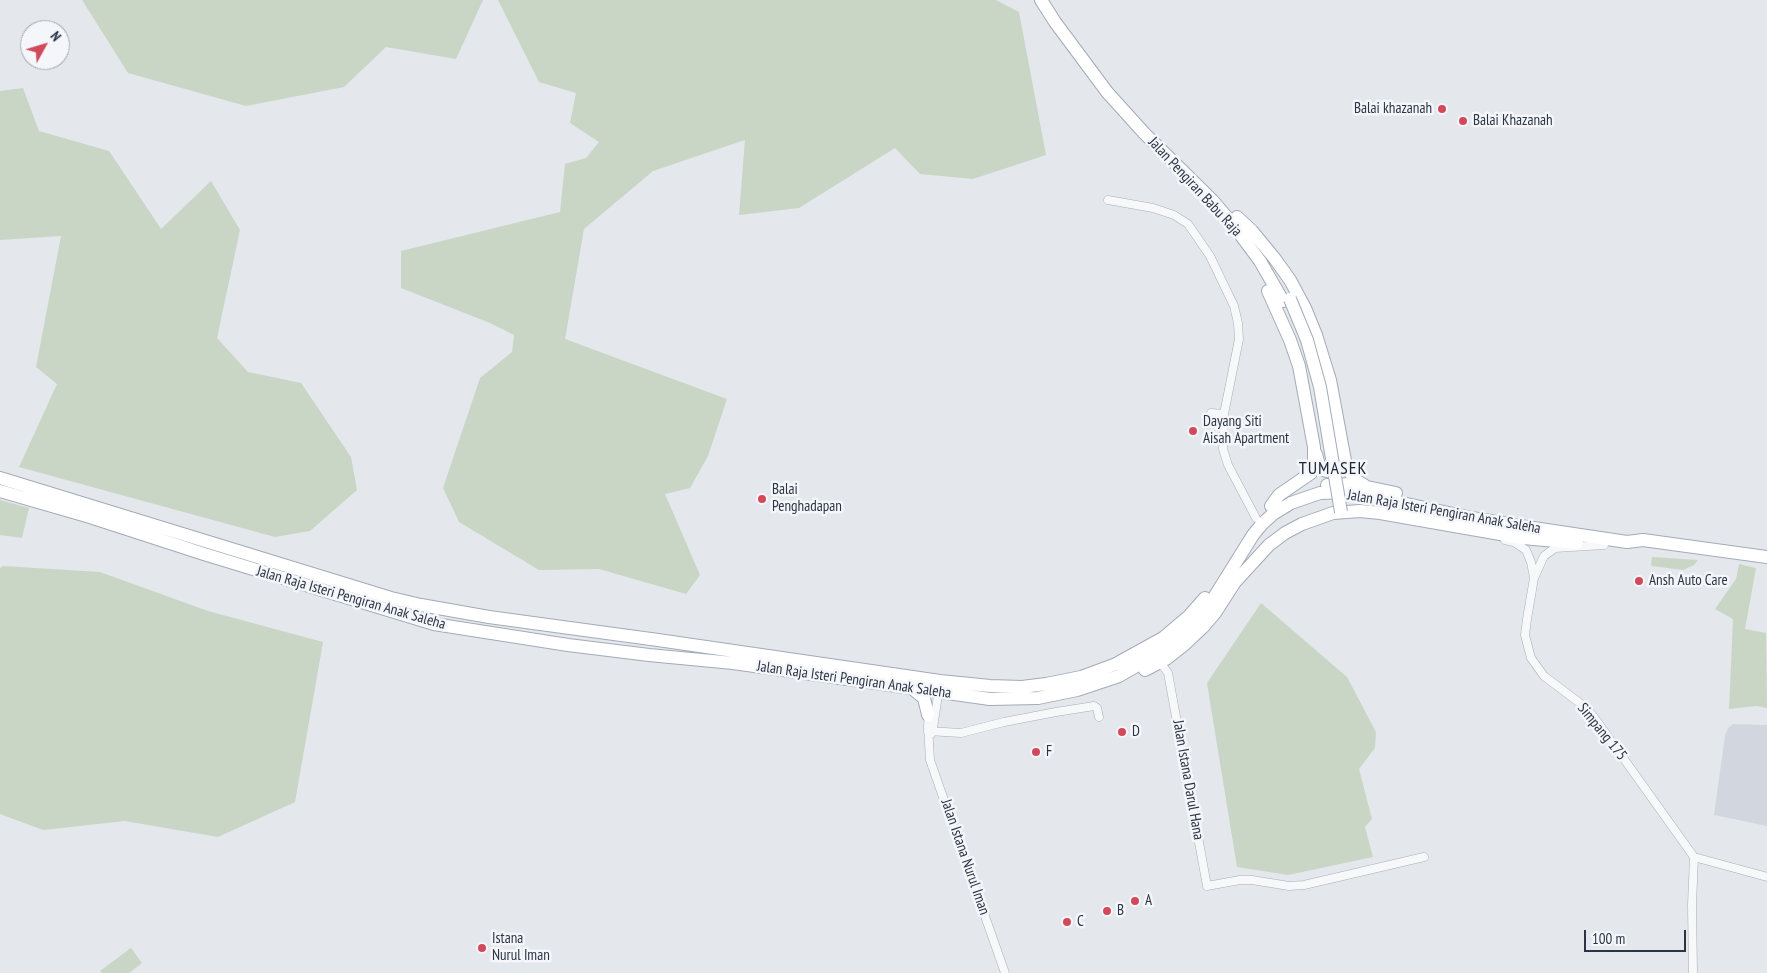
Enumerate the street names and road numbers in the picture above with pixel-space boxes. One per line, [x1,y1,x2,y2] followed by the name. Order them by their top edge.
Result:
[1144,134,1246,240] street label: Jalan Pengiran Babu Raja
[1346,486,1542,538] street label: Jalan Raja Isteri Pengiran Anak Saleha
[254,562,448,634] street label: Jalan Raja Isteri Pengiran Anak Saleha
[756,657,952,703] street label: Jalan Raja Isteri Pengiran Anak Saleha
[1573,700,1631,764] street label: Simpang 175
[1169,719,1207,841] street label: Jalan Istana Darul Hana
[937,797,993,917] street label: Jalan Istana Nurul Iman

